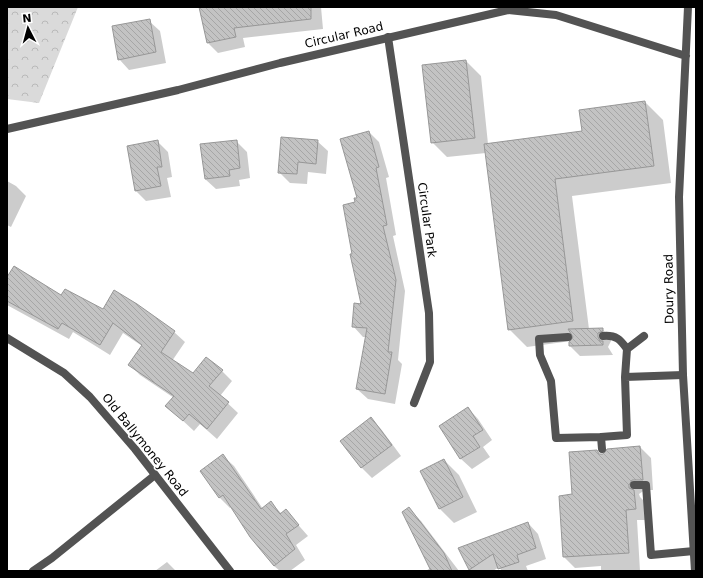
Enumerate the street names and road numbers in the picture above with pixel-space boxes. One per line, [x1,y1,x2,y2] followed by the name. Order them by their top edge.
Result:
[303,19,385,51] street label: Circular Road
[415,181,439,259] street label: Circular Park
[661,254,677,324] street label: Doury Road
[99,391,191,499] street label: Old Ballymoney Road

